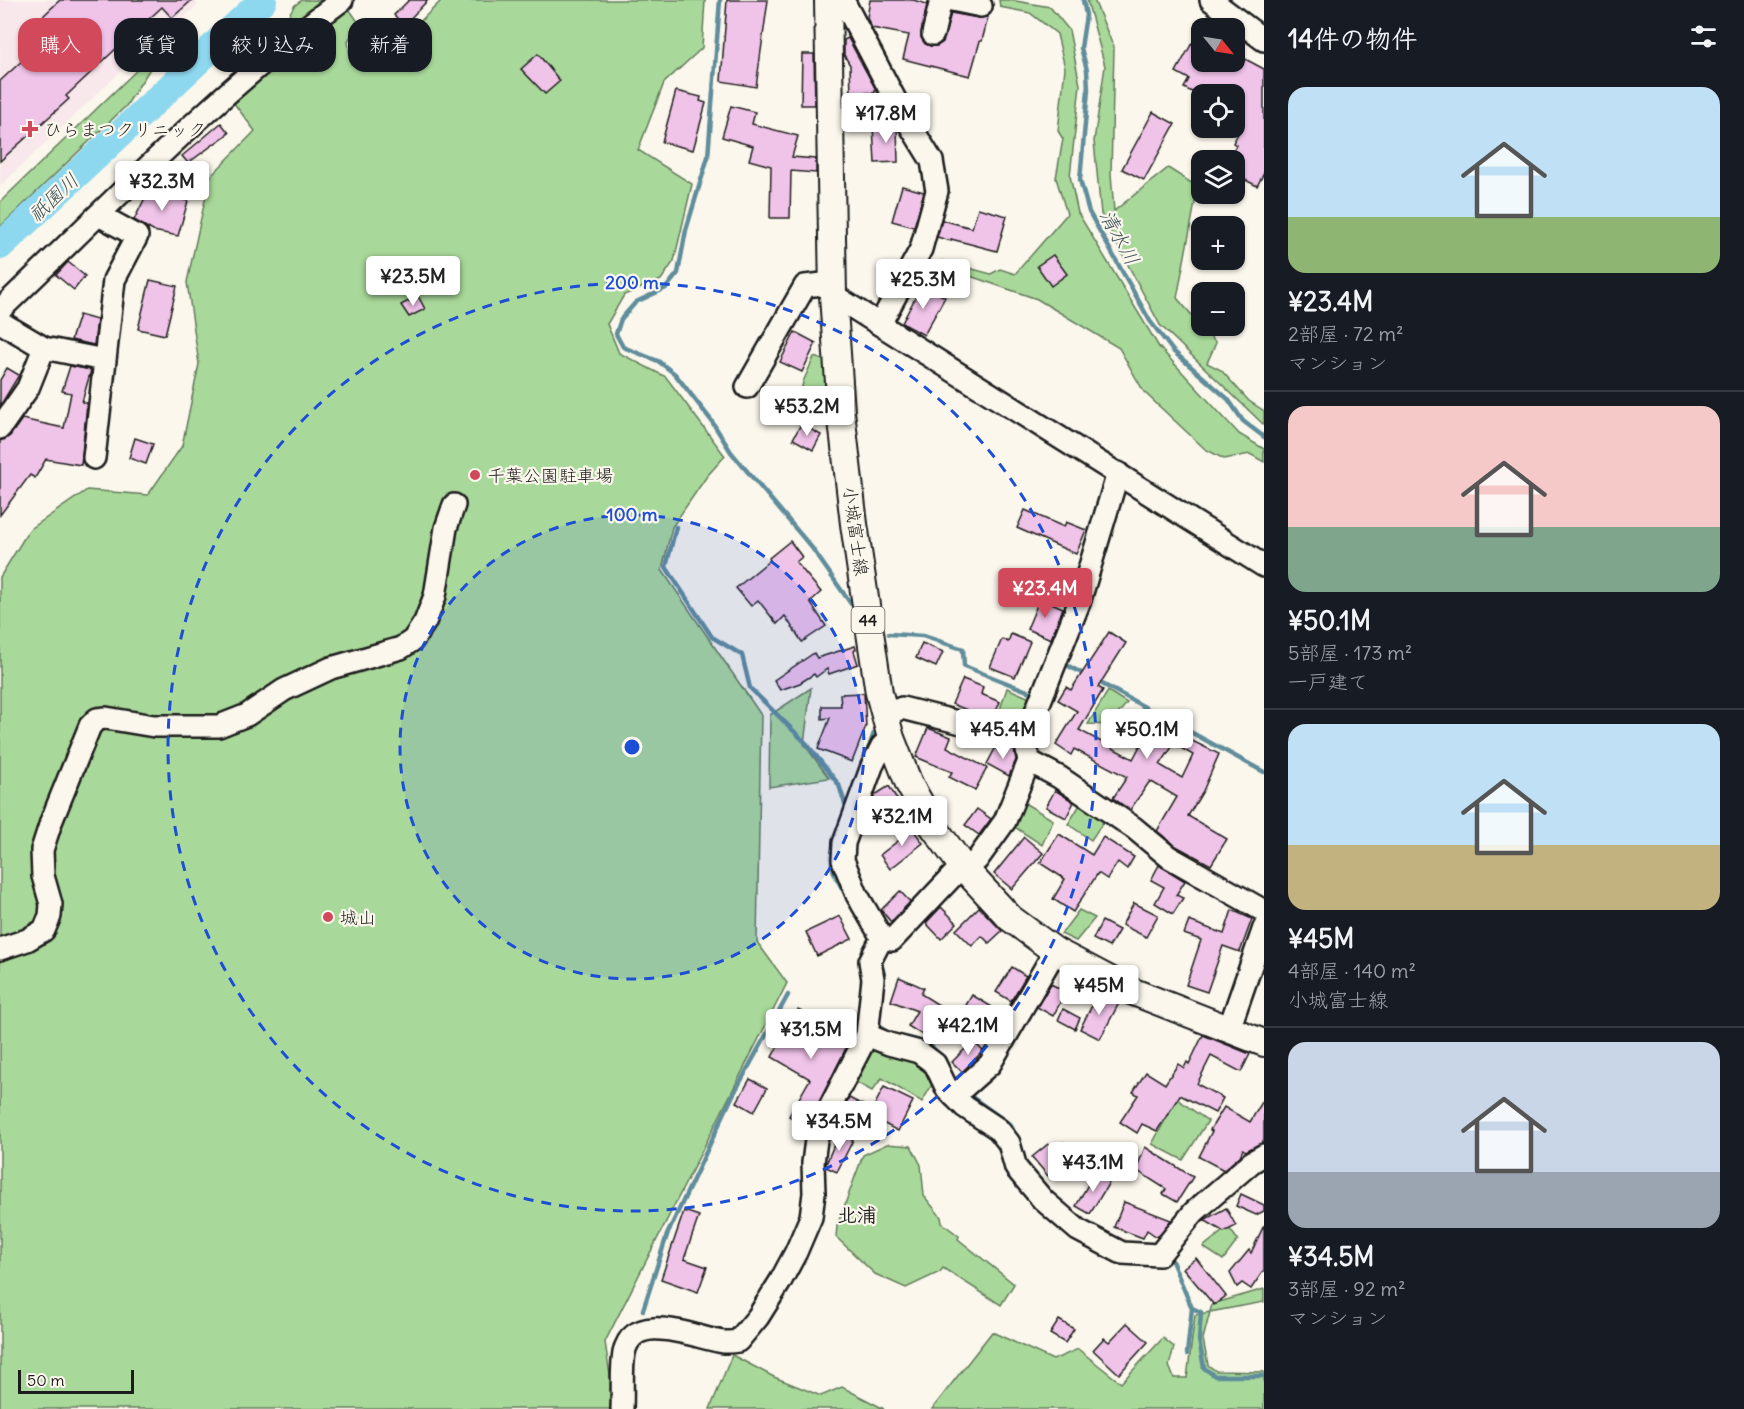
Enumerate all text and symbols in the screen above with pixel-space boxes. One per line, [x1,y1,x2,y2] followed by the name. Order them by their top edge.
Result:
[18,18,102,72] chip: 購入
[114,18,198,72] chip: 賃貸
[210,18,336,72] chip: 絞り込み
[348,18,432,72] chip: 新着
[1191,18,1245,72] north arrow
[1191,18,1245,336] map controls
[1687,20,1720,53] icon: filters
[1288,22,1417,55] text: 14件の物件
[1191,84,1245,138] button: locate
[837,93,935,144] pin: ¥17.8M
[855,100,917,125] text: ¥17.8M
[44,118,206,141] place label: ひらまつクリニック
[21,120,39,138] marker: ひらまつクリニック
[1450,126,1558,234] icon: home
[1191,150,1245,204] button: layers
[113,161,211,212] pin: ¥32.3M
[23,167,83,227] water label: 祇園川
[129,168,195,193] text: ¥32.3M
[1095,205,1145,269] water label: 清水川
[1191,216,1245,270] button: +
[364,256,462,307] pin: ¥23.5M
[874,259,972,310] pin: ¥25.3M
[380,263,446,288] text: ¥23.5M
[890,266,956,291] text: ¥25.3M
[605,271,659,294] text: 200 m
[1191,282,1245,336] button: −
[1288,285,1373,318] text: ¥23.4M
[1288,321,1403,346] text: 2部屋 · 72 m²
[1288,350,1387,375] text: マンション
[758,386,856,437] pin: ¥53.2M
[774,393,840,418] text: ¥53.2M
[1450,445,1558,553] icon: home
[487,464,613,487] place label: 千葉公園駐車場
[468,468,482,482] marker: 千葉公園駐車場
[838,485,874,577] street label: 小城富士線
[607,503,658,526] text: 100 m
[996,568,1094,619] pin: ¥23.4M
[1012,575,1078,600] text: ¥23.4M
[1288,604,1371,637] text: ¥50.1M
[852,607,884,633] road number: 44
[1288,640,1412,665] text: 5部屋 · 173 m²
[1288,669,1368,694] text: 一戸建て
[954,709,1052,760] pin: ¥45.4M
[1098,709,1196,760] pin: ¥50.1M
[970,716,1036,741] text: ¥45.4M
[1115,716,1179,741] text: ¥50.1M
[622,737,642,757] centre of rings
[1450,763,1558,871] icon: home
[853,796,951,847] pin: ¥32.1M
[871,803,933,828] text: ¥32.1M
[340,906,376,929] place label: 城山
[321,910,335,924] marker: 城山
[1288,922,1354,955] text: ¥45M
[1288,958,1416,983] text: 4部屋 · 140 m²
[1063,965,1135,1016] pin: ¥45M
[1074,972,1125,997] text: ¥45M
[1288,987,1388,1012] text: 小城富士線
[919,1005,1017,1056] pin: ¥42.1M
[762,1009,860,1060] pin: ¥31.5M
[937,1012,999,1037] text: ¥42.1M
[780,1016,842,1041] text: ¥31.5M
[1450,1081,1558,1189] icon: home
[790,1101,888,1152] pin: ¥34.5M
[806,1108,872,1133] text: ¥34.5M
[1044,1142,1142,1193] pin: ¥43.1M
[1062,1149,1124,1174] text: ¥43.1M
[837,1202,877,1227] district label: 北浦
[1288,1240,1374,1273] text: ¥34.5M
[1288,1276,1406,1301] text: 3部屋 · 92 m²
[1288,1305,1387,1330] text: マンション
[18,1367,134,1394] scale bar
[27,1370,65,1390] text: 50 m

